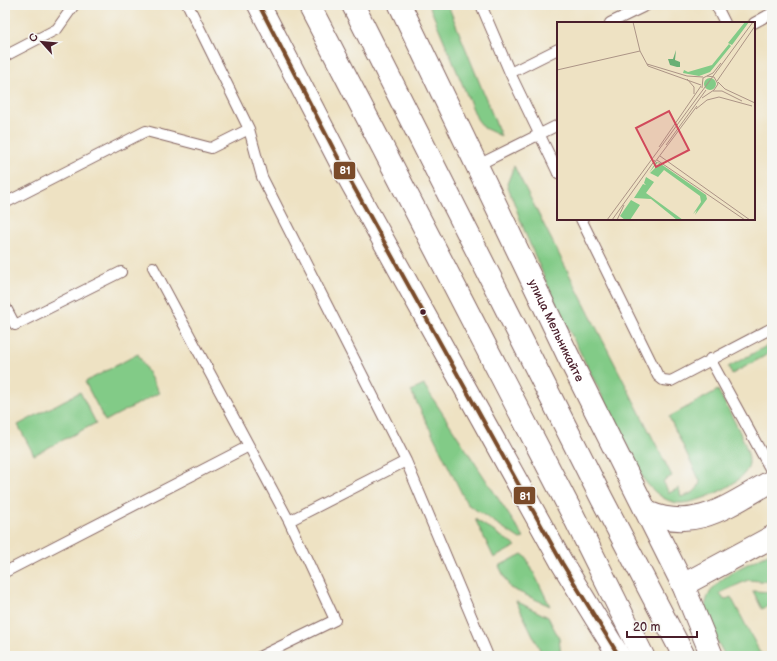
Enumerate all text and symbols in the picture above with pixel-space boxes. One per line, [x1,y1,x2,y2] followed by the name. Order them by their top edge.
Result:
[22,22,62,62] north arrow
[557,22,755,220] inset map
[26,31,41,44] text: С
[333,161,356,180] line badge: 81
[339,164,351,177] text: 81
[525,277,587,385] street label: улица Мельникайте
[418,307,428,317] unlabelled marker
[513,486,536,505] line badge: 81
[519,490,531,503] text: 81
[627,613,697,639] scale bar
[633,620,660,635] text: 20 m

